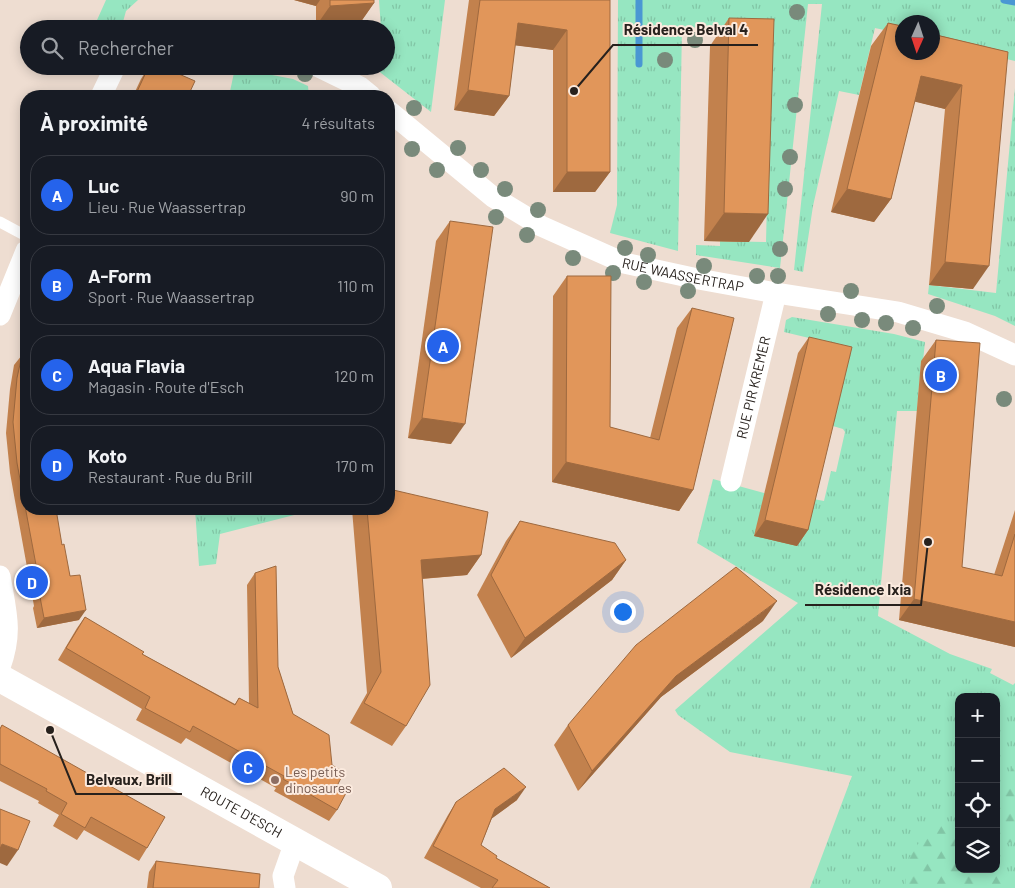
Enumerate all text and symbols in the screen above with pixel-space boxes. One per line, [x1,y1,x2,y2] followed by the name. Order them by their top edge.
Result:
[613,15,758,45] callout: Résidence Belval 4
[895,15,940,60] north arrow
[20,20,395,75] search box
[624,20,748,38] text: Résidence Belval 4
[38,34,66,62] icon: search
[78,36,174,59] text: Rechercher
[40,110,148,135] text: À proximité
[301,113,375,132] text: 4 résultats
[88,174,119,197] text: Luc
[52,186,62,205] text: A
[340,186,374,205] text: 90 m
[88,197,246,216] text: Lieu · Rue Waassertrap
[621,254,745,295] street label: RUE WAASSERTRAP
[88,264,151,287] text: A-Form
[52,276,62,295] text: B
[337,276,374,295] text: 110 m
[88,287,255,306] text: Sport · Rue Waassertrap
[427,327,459,365] pin: A
[732,334,773,441] street label: RUE PIR KREMER
[88,354,185,377] text: Aqua Flavia
[925,356,957,394] pin: B
[52,366,62,385] text: C
[334,366,374,385] text: 120 m
[88,377,244,396] text: Magasin · Route d'Esch
[88,444,127,467] text: Koto
[52,456,62,475] text: D
[335,456,374,475] text: 170 m
[88,467,252,486] text: Restaurant · Rue du Brill
[16,563,48,601] pin: D
[805,575,921,605] callout: Résidence Ixia
[815,580,911,598] text: Résidence Ixia
[610,599,636,625] your location
[955,693,1000,873] map controls
[955,693,1000,738] button: +
[955,738,1000,783] button: −
[232,748,264,786] pin: C
[285,763,352,796] place label: Les petits dinosaures
[76,764,182,794] callout: Belvaux, Brill
[86,770,172,788] text: Belvaux, Brill
[269,774,281,786] marker: Les petits dinosaures
[198,782,285,841] street label: ROUTE D'ESCH
[955,783,1000,828] button: locate
[955,828,1000,873] button: layers

